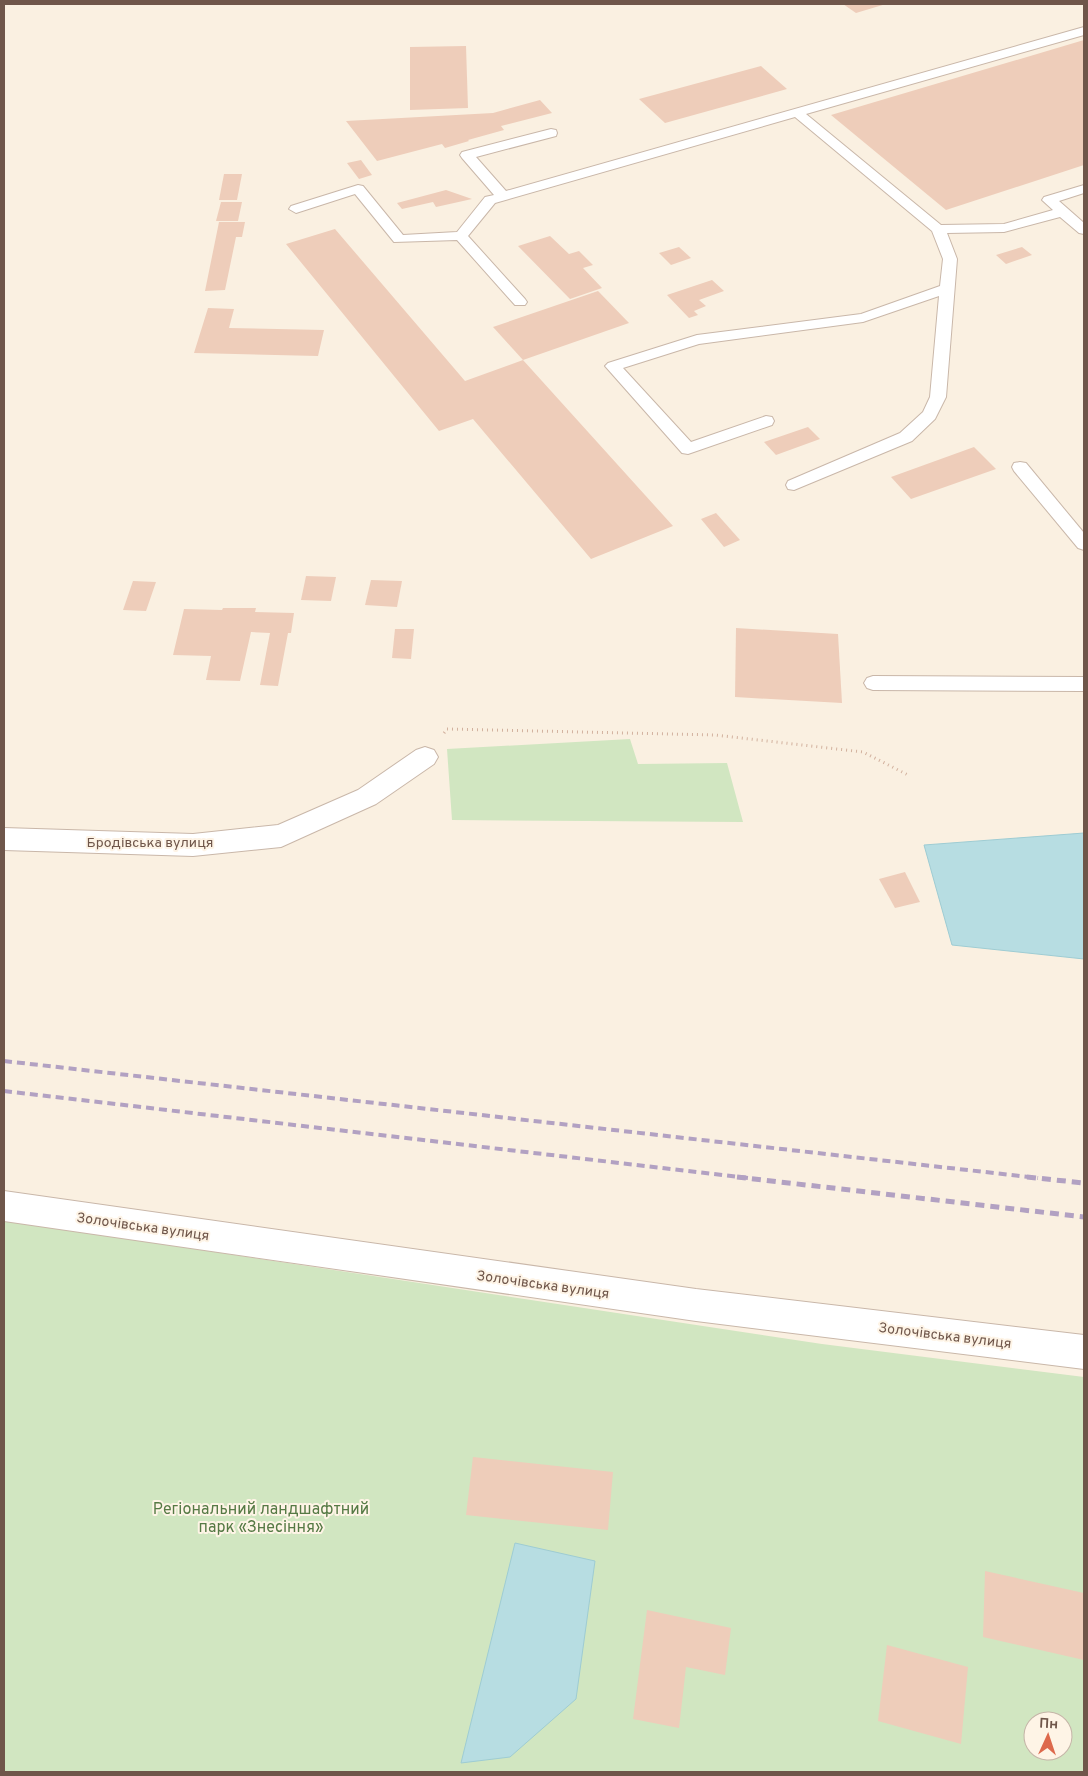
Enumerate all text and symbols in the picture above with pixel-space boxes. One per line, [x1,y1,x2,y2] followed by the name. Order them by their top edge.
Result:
[87,835,214,852] street label: Бродівська вулиця
[75,1210,210,1245] street label: Золочівська вулиця
[475,1268,610,1303] street label: Золочівська вулиця
[877,1320,1012,1353] street label: Золочівська вулиця
[153,1500,369,1538] park label: Регіональний ландшафтний парк «Знесіння»
[1023,1711,1073,1761] north arrow
[1039,1716,1058,1733] text: Пн

